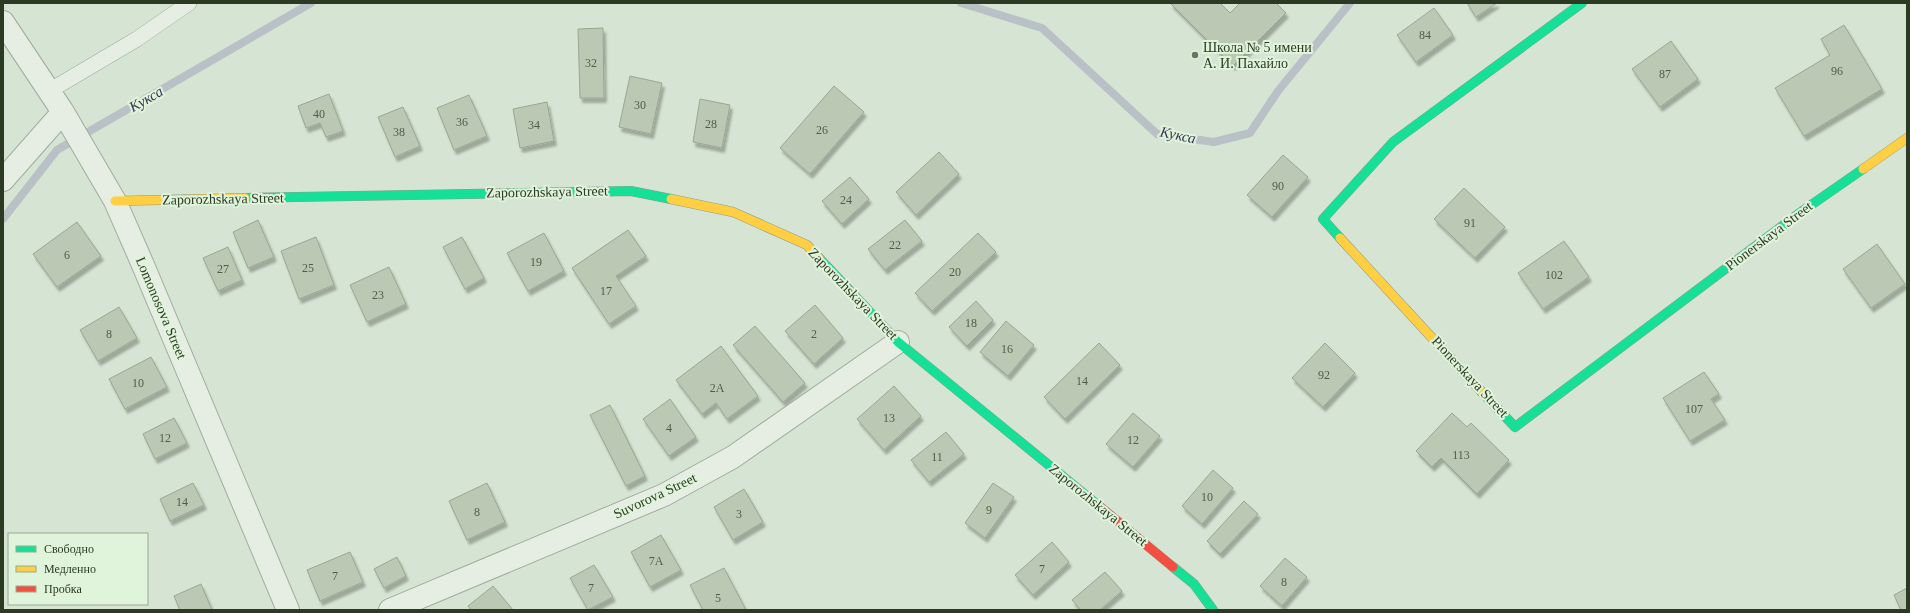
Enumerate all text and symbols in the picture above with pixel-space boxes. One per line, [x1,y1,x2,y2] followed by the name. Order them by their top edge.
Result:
[1419,28,1431,42] house number: 84
[1203,40,1312,71] place label: Школа № 5 имени А. И. Пахайло
[1190,50,1200,60] marker: Школа № 5 имени А. И. Пахайло
[585,56,597,70] house number: 32
[1831,64,1843,78] house number: 96
[1659,67,1671,81] house number: 87
[125,83,166,115] water label: Кукса
[634,98,646,112] house number: 30
[313,107,325,121] house number: 40
[456,115,468,129] house number: 36
[705,117,717,131] house number: 28
[528,118,540,132] house number: 34
[816,123,828,137] house number: 26
[1158,123,1197,147] water label: Кукса
[393,125,405,139] house number: 38
[1272,179,1284,193] house number: 90
[486,183,608,201] street label: Zaporozhskaya Street
[162,190,284,208] street label: Zaporozhskaya Street
[840,193,852,207] house number: 24
[1723,198,1815,273] street label: Pionerskaya Street
[1464,216,1476,230] house number: 91
[889,238,901,252] house number: 22
[805,245,901,343] street label: Zaporozhskaya Street
[64,248,70,262] house number: 6
[133,255,189,361] street label: Lomonosova Street
[530,255,542,269] house number: 19
[302,261,314,275] house number: 25
[217,262,229,276] house number: 27
[949,265,961,279] house number: 20
[1545,268,1563,282] house number: 102
[600,284,612,298] house number: 17
[372,288,384,302] house number: 23
[965,316,977,330] house number: 18
[106,327,112,341] house number: 8
[811,327,817,341] house number: 2
[1429,334,1511,420] street label: Pionerskaya Street
[1001,342,1013,356] house number: 16
[1318,368,1330,382] house number: 92
[1076,374,1088,388] house number: 14
[132,376,144,390] house number: 10
[710,381,725,395] house number: 2А
[1685,402,1703,416] house number: 107
[883,411,895,425] house number: 13
[666,421,672,435] house number: 4
[159,431,171,445] house number: 12
[1127,433,1139,447] house number: 12
[1452,448,1470,462] house number: 113
[931,450,943,464] house number: 11
[1046,461,1150,549] street label: Zaporozhskaya Street
[611,470,699,522] street label: Suvorova Street
[1201,490,1213,504] house number: 10
[176,495,188,509] house number: 14
[986,503,992,517] house number: 9
[474,505,480,519] house number: 8
[736,507,742,521] house number: 3
[8,533,148,605] legend
[44,542,94,556] text: Свободно
[649,554,664,568] house number: 7А
[44,562,96,576] text: Медленно
[1039,562,1045,576] house number: 7
[332,569,338,583] house number: 7
[1281,575,1287,589] house number: 8
[588,581,594,595] house number: 7
[44,582,82,596] text: Пробка
[715,591,721,605] house number: 5

